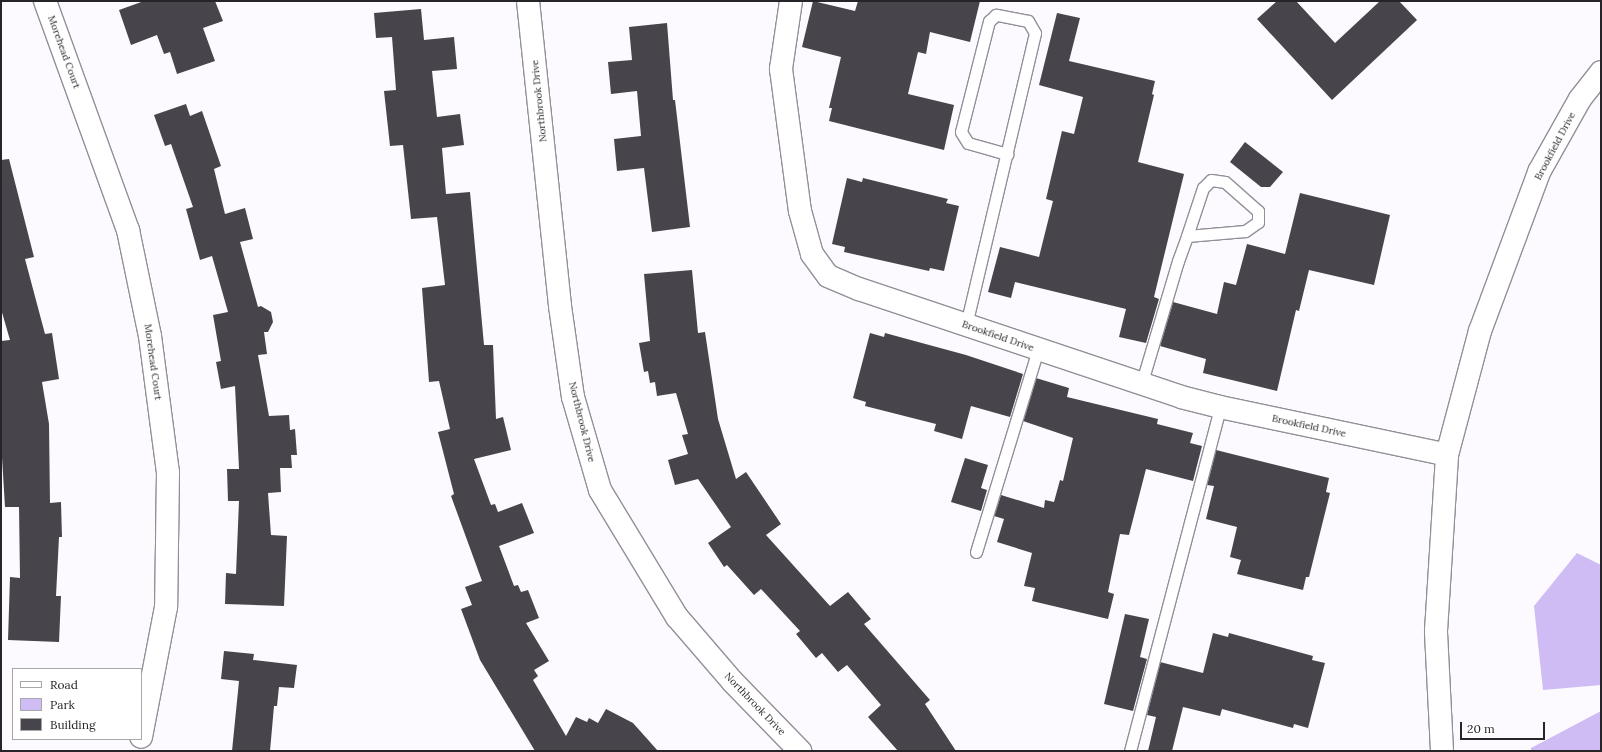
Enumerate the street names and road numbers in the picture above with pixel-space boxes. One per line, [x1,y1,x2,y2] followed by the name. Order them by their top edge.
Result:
[45,14,83,90] street label: Morehead Court
[529,59,549,143] street label: Northbrook Drive
[1532,110,1578,182] street label: Brookfield Drive
[960,318,1036,354] street label: Brookfield Drive
[142,323,164,401] street label: Morehead Court
[566,381,598,463] street label: Northbrook Drive
[1271,412,1347,440] street label: Brookfield Drive
[722,670,788,738] street label: Northbrook Drive

